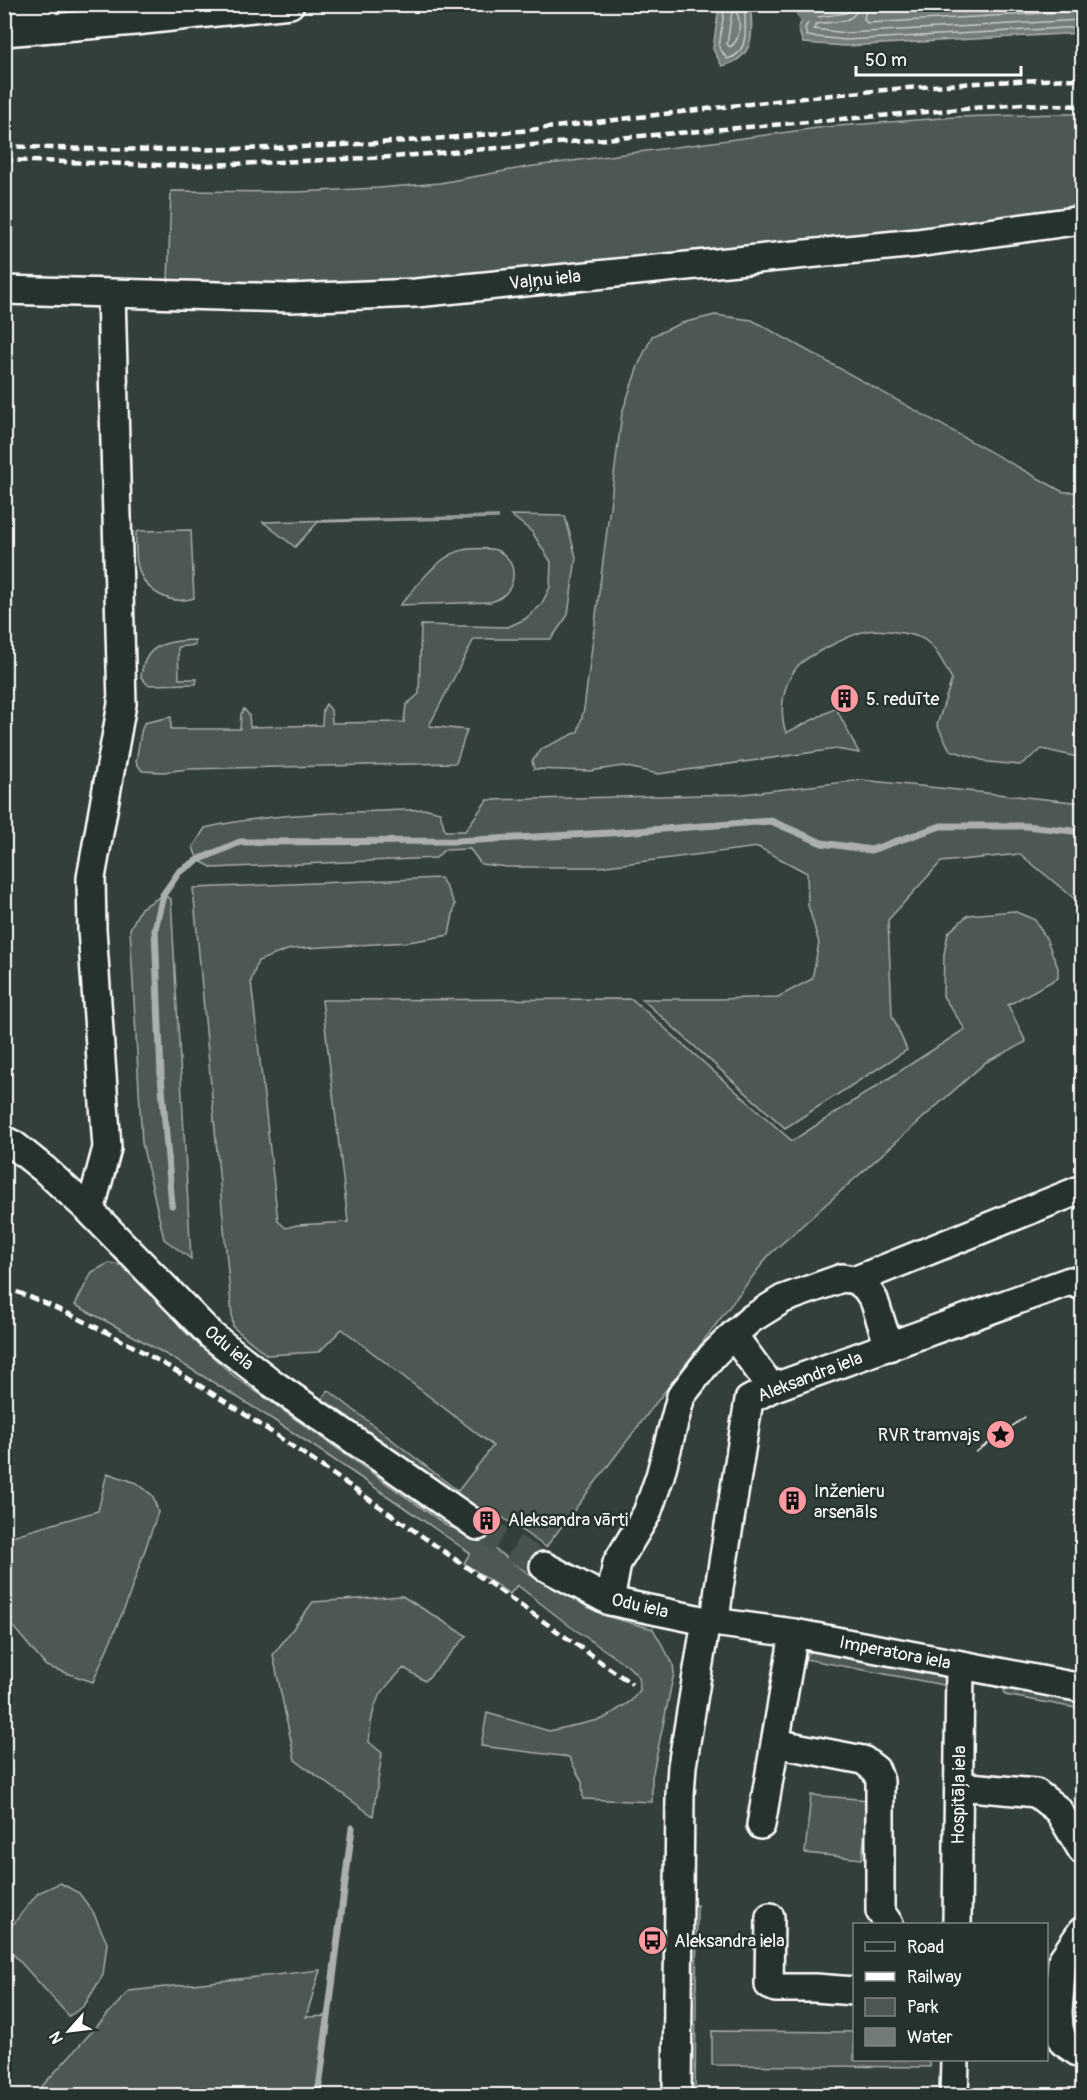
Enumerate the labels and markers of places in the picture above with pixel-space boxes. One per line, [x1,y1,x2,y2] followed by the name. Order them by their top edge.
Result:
[829,683,861,715] building icon: 5. reduīte
[866,688,940,711] place label: 5. reduīte
[985,1419,1017,1451] place icon: RVR tramvajs
[878,1424,980,1447] place label: RVR tramvajs
[814,1480,885,1524] place label: Inženieru arsenāls
[777,1485,809,1517] building icon: Inženieru arsenāls
[471,1504,503,1536] building icon: Aleksandra vārti
[508,1509,628,1532] place label: Aleksandra vārti
[637,1925,669,1957] bus stop icon: Aleksandra iela
[674,1930,785,1953] place label: Aleksandra iela

